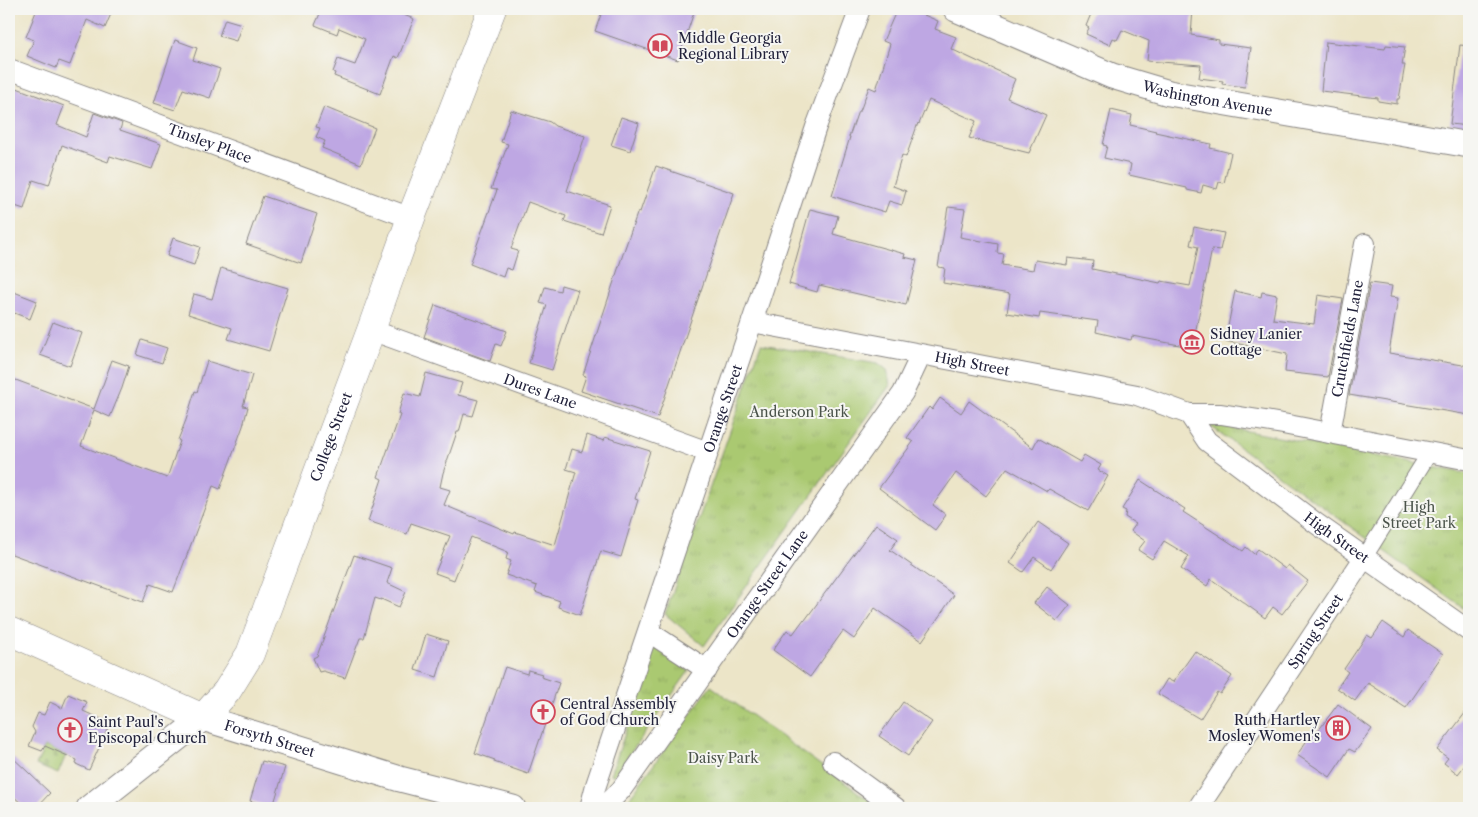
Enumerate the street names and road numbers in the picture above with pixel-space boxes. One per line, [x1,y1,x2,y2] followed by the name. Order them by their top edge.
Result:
[1139,76,1274,120] street label: Washington Avenue
[165,120,254,167] street label: Tinsley Place
[1328,278,1367,399] street label: Crutchfields Lane
[933,348,1011,380] street label: High Street
[700,362,746,455] street label: Orange Street
[501,370,579,413] street label: Dures Lane
[306,390,356,484] street label: College Street
[1300,508,1373,567] street label: High Street
[723,526,812,642] street label: Orange Street Lane
[1284,590,1347,673] street label: Spring Street
[222,716,317,761] street label: Forsyth Street

